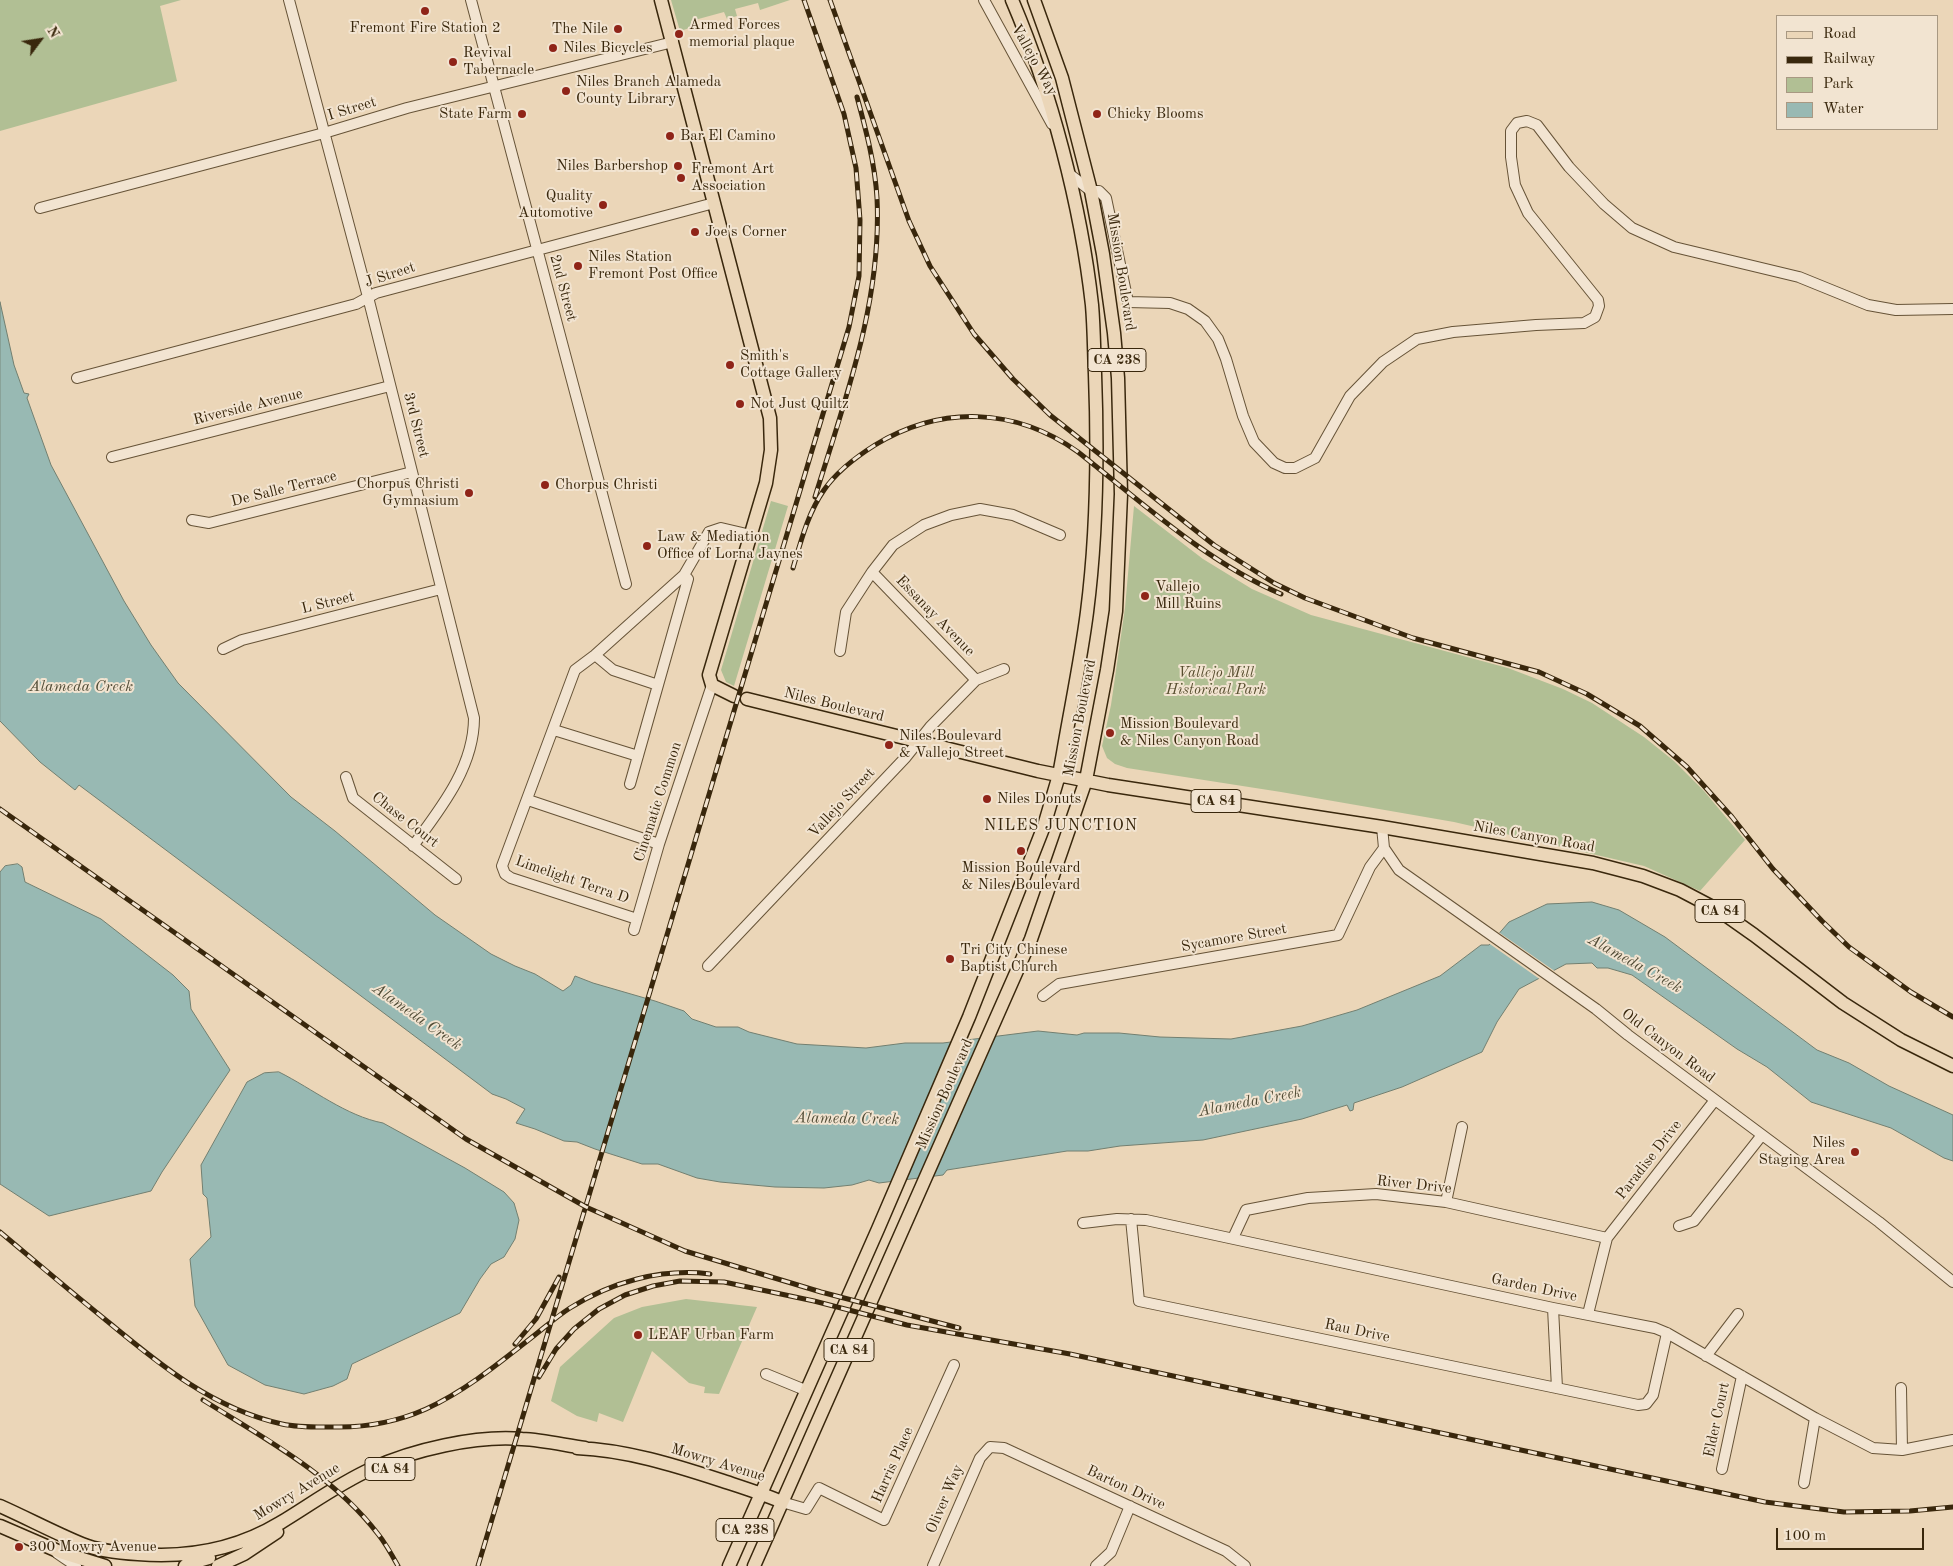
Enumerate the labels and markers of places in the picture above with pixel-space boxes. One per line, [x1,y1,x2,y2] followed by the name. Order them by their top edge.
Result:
[419,5,431,17] marker: Fremont Fire Station 2
[689,16,795,51] place label: Armed Forces memorial plaque
[349,19,501,37] place label: Fremont Fire Station 2
[551,20,608,38] place label: The Nile
[612,23,624,35] marker: The Nile
[673,28,685,40] marker: Armed Forces memorial plaque
[563,39,652,57] place label: Niles Bicycles
[547,42,559,54] marker: Niles Bicycles
[463,44,534,79] place label: Revival Tabernacle
[447,56,459,68] marker: Revival Tabernacle
[576,73,721,108] place label: Niles Branch Alameda County Library
[560,85,572,97] marker: Niles Branch Alameda County Library
[439,105,512,123] place label: State Farm
[1107,105,1203,123] place label: Chicky Blooms
[516,108,528,120] marker: State Farm
[1091,108,1103,120] marker: Chicky Blooms
[680,127,776,145] place label: Bar El Camino
[664,130,676,142] marker: Bar El Camino
[556,157,668,175] place label: Niles Barbershop
[672,160,684,172] marker: Niles Barbershop
[691,160,774,195] place label: Fremont Art Association
[675,172,687,184] marker: Fremont Art Association
[518,187,593,222] place label: Quality Automotive
[597,199,609,211] marker: Quality Automotive
[705,223,787,241] place label: Joe's Corner
[689,226,701,238] marker: Joe's Corner
[588,248,718,283] place label: Niles Station Fremont Post Office
[572,260,584,272] marker: Niles Station Fremont Post Office
[740,347,842,382] place label: Smith's Cottage Gallery
[724,359,736,371] marker: Smith's Cottage Gallery
[750,395,849,413] place label: Not Just Quiltz
[734,398,746,410] marker: Not Just Quiltz
[356,475,459,510] place label: Chorpus Christi Gymnasium
[555,476,658,494] place label: Chorpus Christi
[539,479,551,491] marker: Chorpus Christi
[463,487,475,499] marker: Chorpus Christi Gymnasium
[657,528,803,563] place label: Law & Mediation Office of Lorna Jaynes
[641,540,653,552] marker: Law & Mediation Office of Lorna Jaynes
[1155,578,1221,613] place label: Vallejo Mill Ruins
[1139,590,1151,602] marker: Vallejo Mill Ruins
[1120,715,1259,750] place label: Mission Boulevard & Niles Canyon Road
[899,727,1004,762] place label: Niles Boulevard & Vallejo Street
[1104,727,1116,739] marker: Mission Boulevard & Niles Canyon Road
[883,739,895,751] marker: Niles Boulevard & Vallejo Street
[997,790,1081,808] place label: Niles Donuts
[981,793,993,805] marker: Niles Donuts
[1015,845,1027,857] marker: Mission Boulevard & Niles Boulevard
[961,859,1081,894] place label: Mission Boulevard & Niles Boulevard
[960,941,1067,976] place label: Tri City Chinese Baptist Church
[944,953,956,965] marker: Tri City Chinese Baptist Church
[1759,1134,1845,1169] place label: Niles Staging Area
[1849,1146,1861,1158] marker: Niles Staging Area
[648,1326,774,1344] place label: LEAF Urban Farm
[632,1329,644,1341] marker: LEAF Urban Farm
[29,1538,157,1556] place label: 300 Mowry Avenue
[13,1541,25,1553] marker: 300 Mowry Avenue

